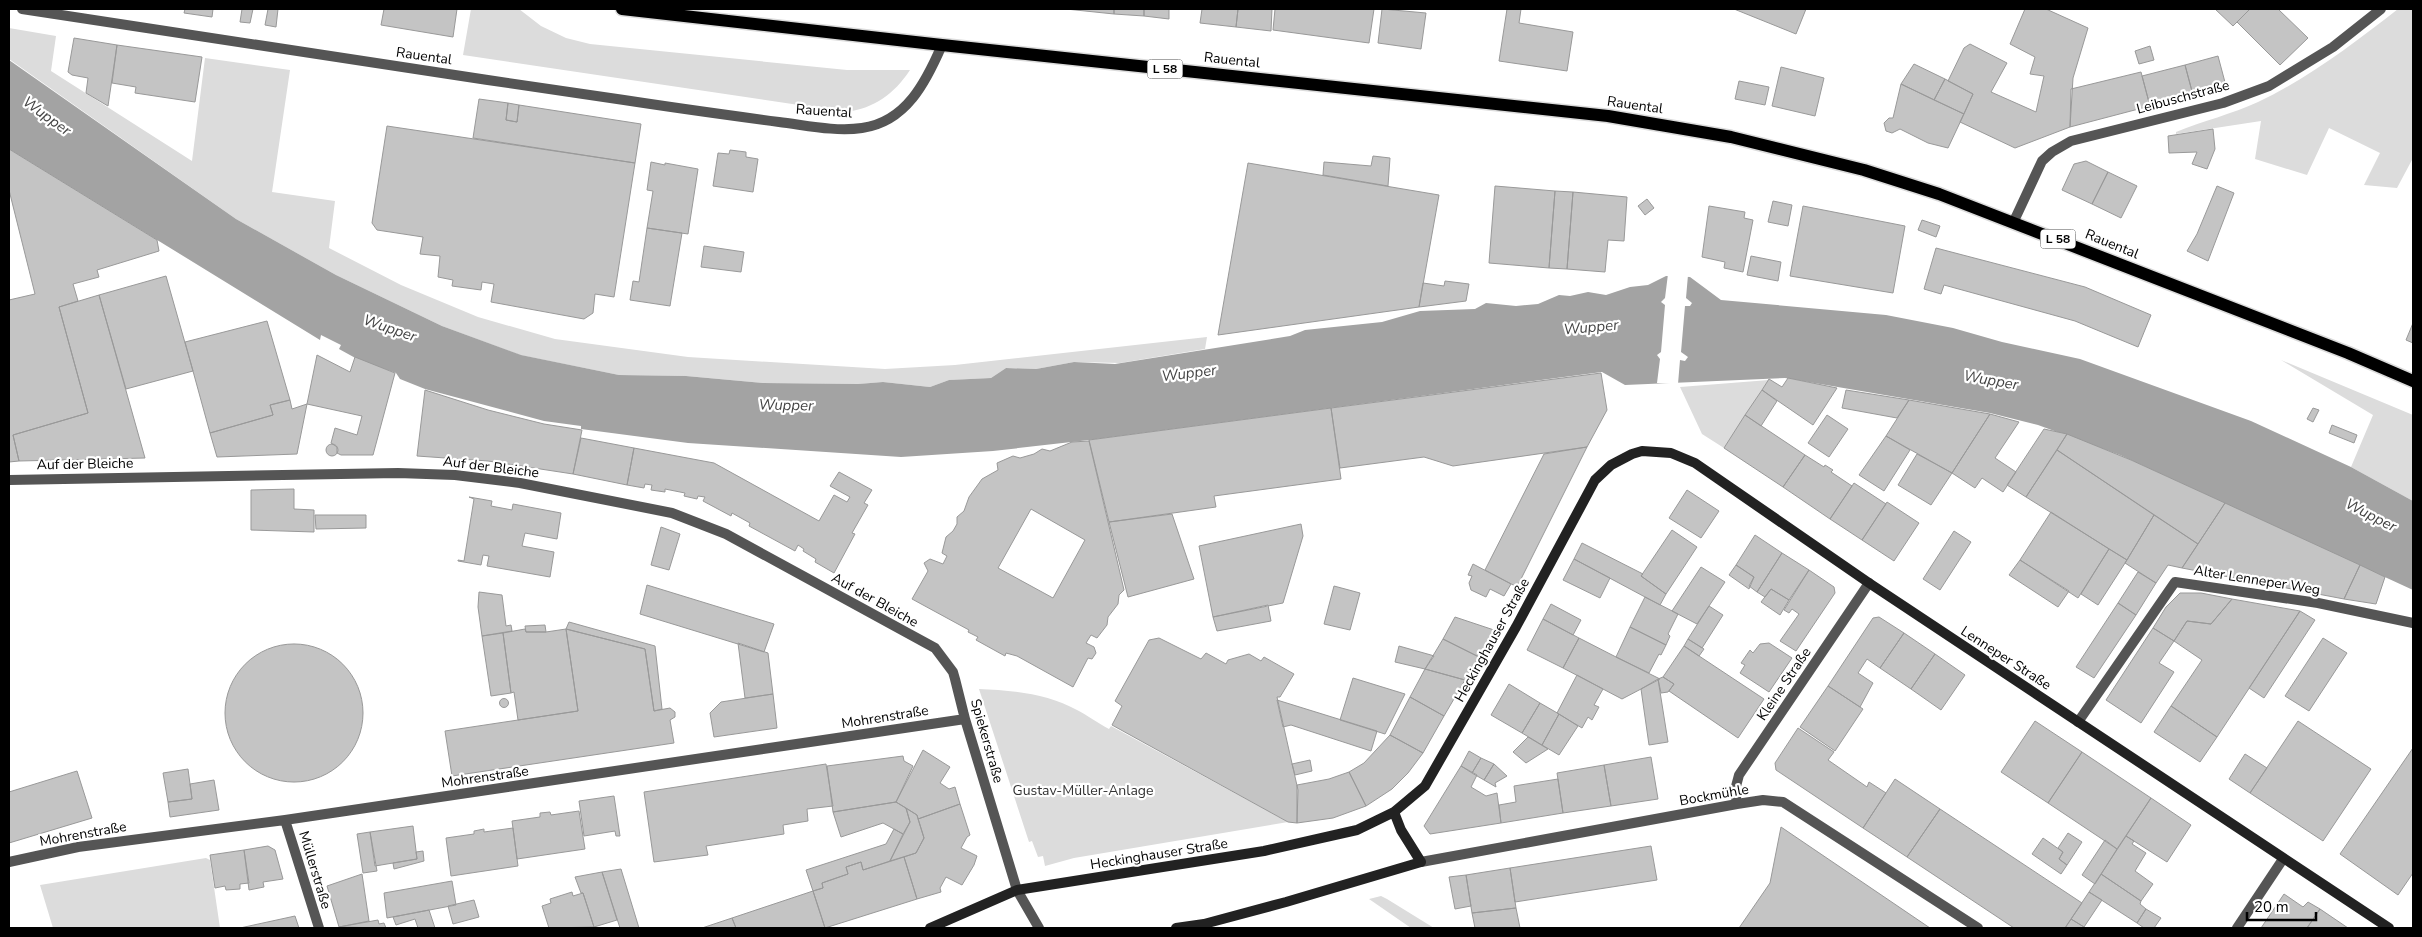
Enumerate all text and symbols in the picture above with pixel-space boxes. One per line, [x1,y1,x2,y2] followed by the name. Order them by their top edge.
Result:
[395,43,454,69] street label: Rauental
[1203,48,1262,72] street label: Rauental
[1148,60,1182,78] road number: L 58
[2134,75,2232,119] street label: Leibuschstraße
[19,92,76,141] water label: Wupper
[1606,92,1665,118] street label: Rauental
[795,100,854,123] street label: Rauental
[2082,225,2143,264] street label: Rauental
[2040,230,2076,248] road number: L 58
[361,310,420,347] water label: Wupper
[1563,315,1620,339] water label: Wupper
[1160,360,1218,386] water label: Wupper
[1962,365,2020,395] water label: Wupper
[758,395,814,415] water label: Wupper
[442,452,540,482] street label: Auf der Bleiche
[37,454,133,474] street label: Auf der Bleiche
[2342,494,2401,537] water label: Wupper
[2192,561,2322,599] street label: Alter Lenneper Weg
[828,568,922,632] street label: Auf der Bleiche
[1450,575,1534,705] street label: Heckinghauser Straße
[1957,622,2055,694] street label: Lenneper Straße
[1753,644,1815,724] street label: Kleine Straße
[966,697,1008,785] street label: Spiekerstraße
[840,701,930,733] street label: Mohrenstraße
[440,761,530,793] street label: Mohrenstraße
[1678,780,1750,810] street label: Bockmühle
[1012,781,1154,800] park label: Gustav-Müller-Anlage
[38,817,128,851] street label: Mohrenstraße
[294,829,336,911] street label: Müllerstraße
[1089,834,1229,874] street label: Heckinghauser Straße
[2247,890,2316,922] scale bar
[2254,897,2289,917] text: 20 m

